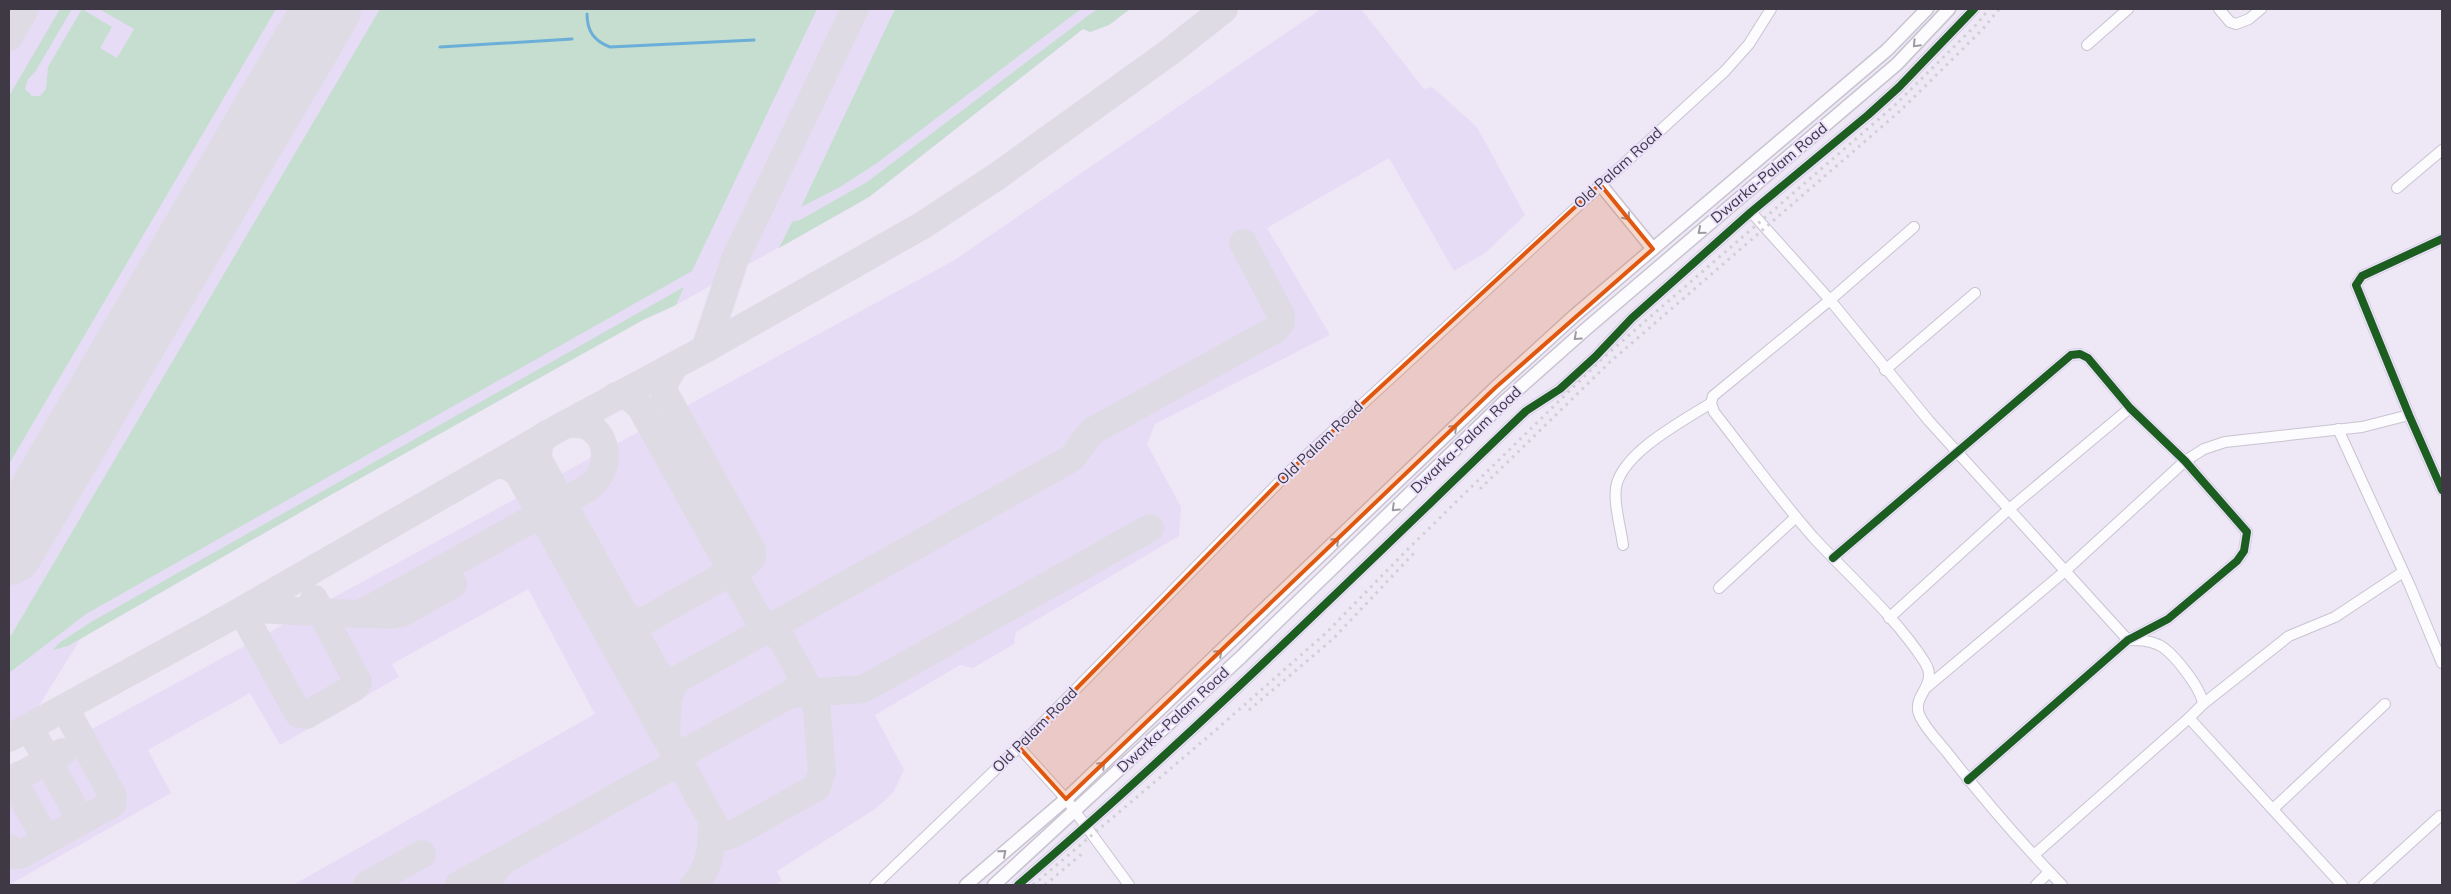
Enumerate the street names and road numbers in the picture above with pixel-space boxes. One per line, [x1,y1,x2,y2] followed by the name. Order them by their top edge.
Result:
[1706,118,1831,227] street label: Dwarka-Palam Road
[1569,123,1666,212] street label: Old Palam Road
[1406,382,1525,497] street label: Dwarka-Palam Road
[1272,397,1367,489] street label: Old Palam Road
[1113,663,1233,777] street label: Dwarka-Palam Road
[988,683,1081,776] street label: Old Palam Road

